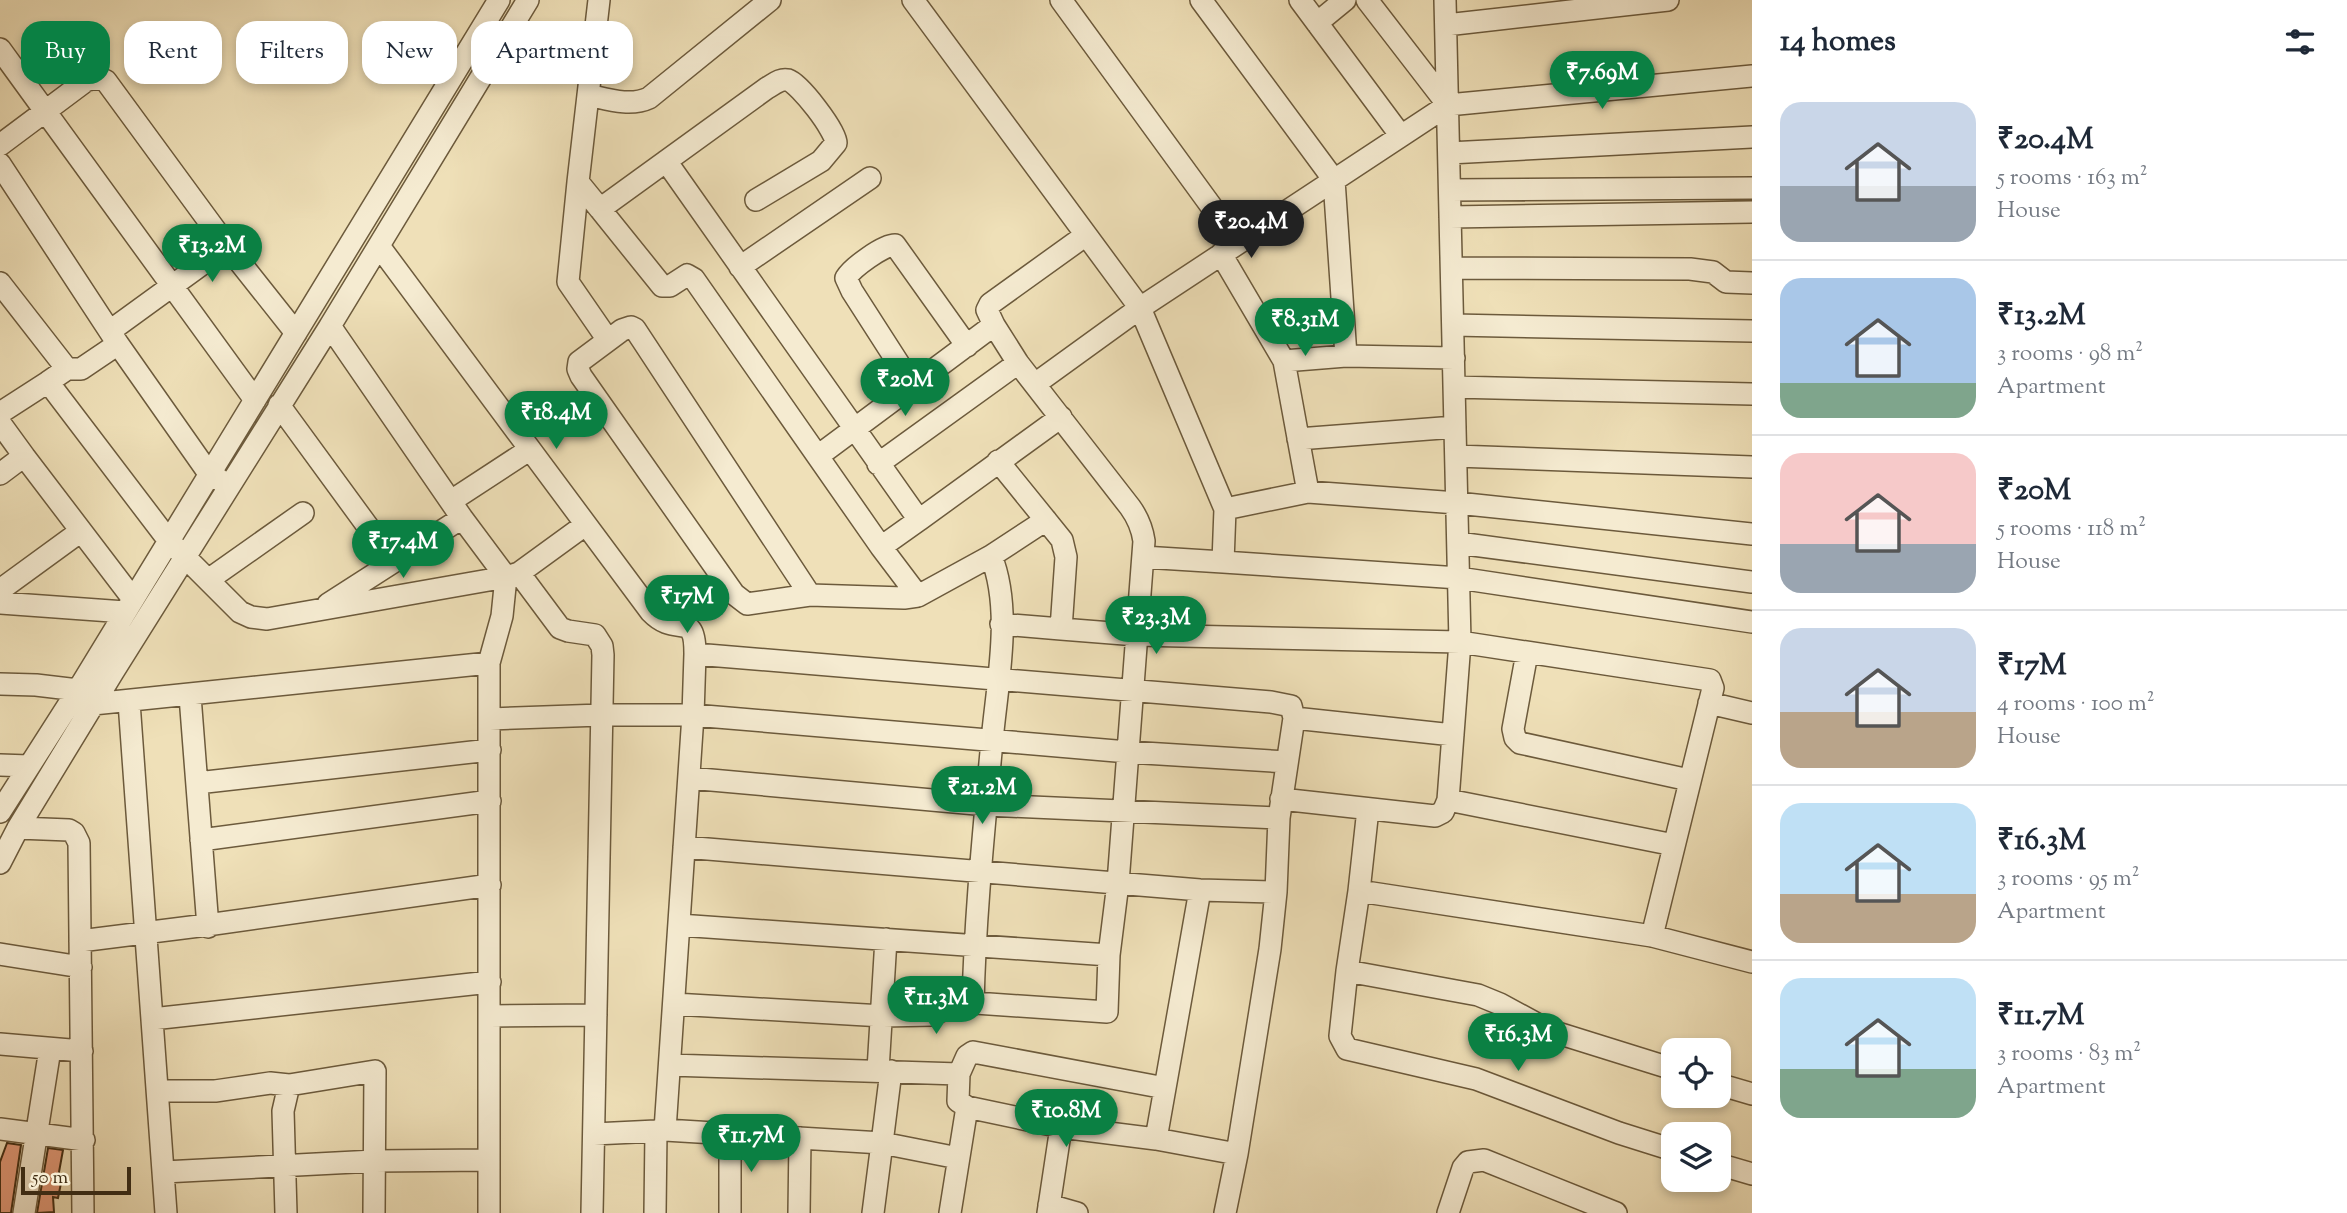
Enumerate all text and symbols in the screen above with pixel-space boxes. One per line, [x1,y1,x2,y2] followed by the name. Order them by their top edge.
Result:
[21,21,110,84] chip: Buy
[124,21,222,84] chip: Rent
[236,21,348,84] chip: Filters
[362,21,457,84] chip: New
[471,21,633,84] chip: Apartment
[1780,21,1896,64] text: 14 homes
[2281,23,2319,61] icon: filters
[1545,52,1659,111] pin: ₹7.69M
[1566,57,1638,90] text: ₹7.69M
[1997,119,2094,162] text: ₹20.4M
[1836,130,1920,214] icon: home
[1997,162,2147,195] text: 5 rooms · 163 m²
[1997,195,2061,228] text: House
[1194,201,1308,260] pin: ₹20.4M
[1214,206,1288,239] text: ₹20.4M
[155,224,269,284] pin: ₹13.2M
[178,230,246,263] text: ₹13.2M
[1997,295,2086,338] text: ₹13.2M
[1248,298,1362,358] pin: ₹8.31M
[1271,304,1339,337] text: ₹8.31M
[1836,306,1920,390] icon: home
[1997,338,2143,371] text: 3 rooms · 98 m²
[864,358,946,418] pin: ₹20M
[877,364,933,397] text: ₹20M
[1997,371,2106,404] text: Apartment
[499,392,613,451] pin: ₹18.4M
[521,397,591,430] text: ₹18.4M
[1997,470,2071,513] text: ₹20M
[1836,481,1920,565] icon: home
[1997,513,2146,546] text: 5 rooms · 118 m²
[346,520,460,580] pin: ₹17.4M
[368,526,438,559] text: ₹17.4M
[1997,546,2061,579] text: House
[646,576,728,635] pin: ₹17M
[660,581,714,614] text: ₹17M
[1099,596,1213,656] pin: ₹23.3M
[1121,602,1191,635] text: ₹23.3M
[1997,645,2067,688] text: ₹17M
[1836,656,1920,740] icon: home
[1997,688,2155,721] text: 4 rooms · 100 m²
[1997,721,2061,754] text: House
[925,766,1039,826] pin: ₹21.2M
[947,772,1017,805] text: ₹21.2M
[1997,820,2086,863] text: ₹16.3M
[1836,831,1920,915] icon: home
[1997,863,2140,896] text: 3 rooms · 95 m²
[1997,896,2106,929] text: Apartment
[879,976,993,1036] pin: ₹11.3M
[903,982,969,1015] text: ₹11.3M
[1997,995,2084,1038] text: ₹11.7M
[1836,1006,1920,1090] icon: home
[1461,1014,1575,1073] pin: ₹16.3M
[1484,1019,1552,1052] text: ₹16.3M
[1661,1038,1731,1192] map controls
[1661,1038,1731,1108] button: locate
[1997,1038,2141,1071] text: 3 rooms · 83 m²
[1997,1071,2106,1104] text: Apartment
[1009,1090,1123,1149] pin: ₹10.8M
[1031,1095,1101,1128] text: ₹10.8M
[694,1114,808,1174] pin: ₹11.7M
[718,1120,784,1153] text: ₹11.7M
[1661,1122,1731,1192] button: layers
[21,1164,131,1196] scale bar
[32,1165,68,1192] text: 50 m

